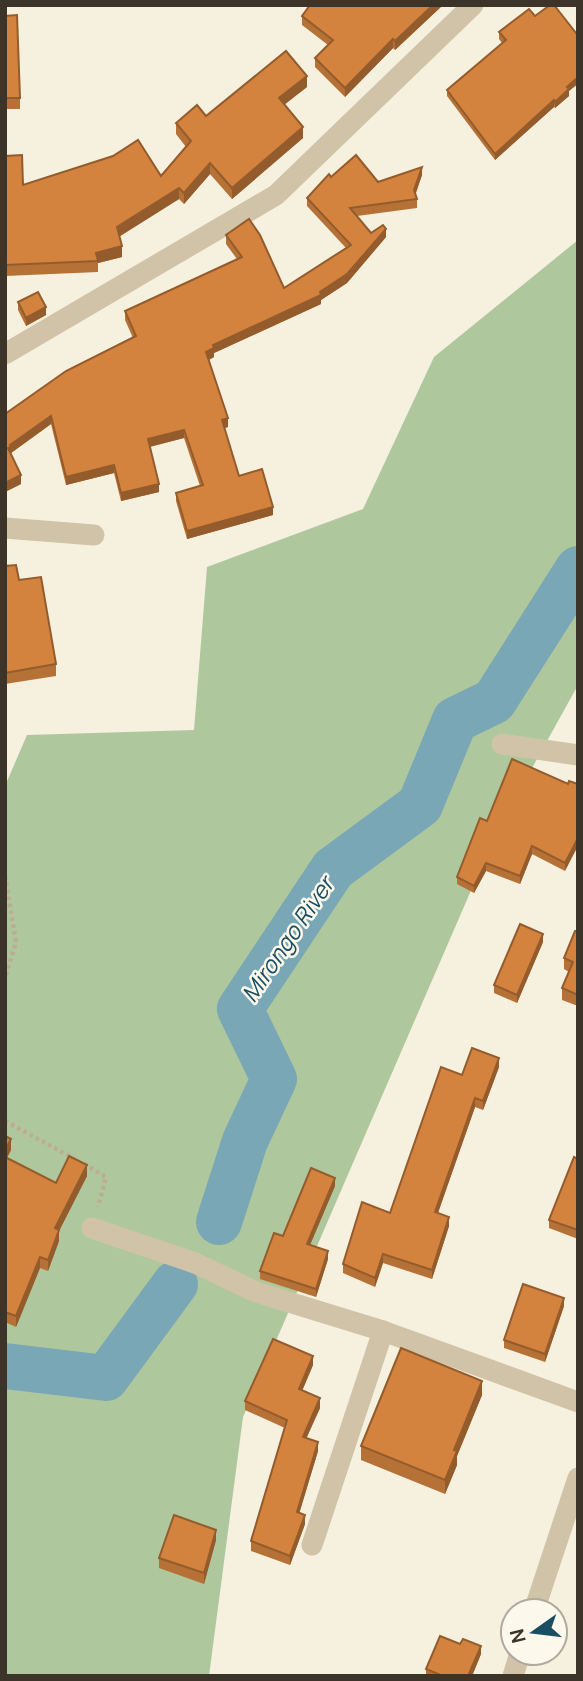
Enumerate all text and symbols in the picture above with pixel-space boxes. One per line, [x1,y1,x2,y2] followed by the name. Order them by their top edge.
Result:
[233,868,342,1008] water label: Mirongo River
[499,1597,569,1667] north arrow
[503,1626,532,1646] text: N

